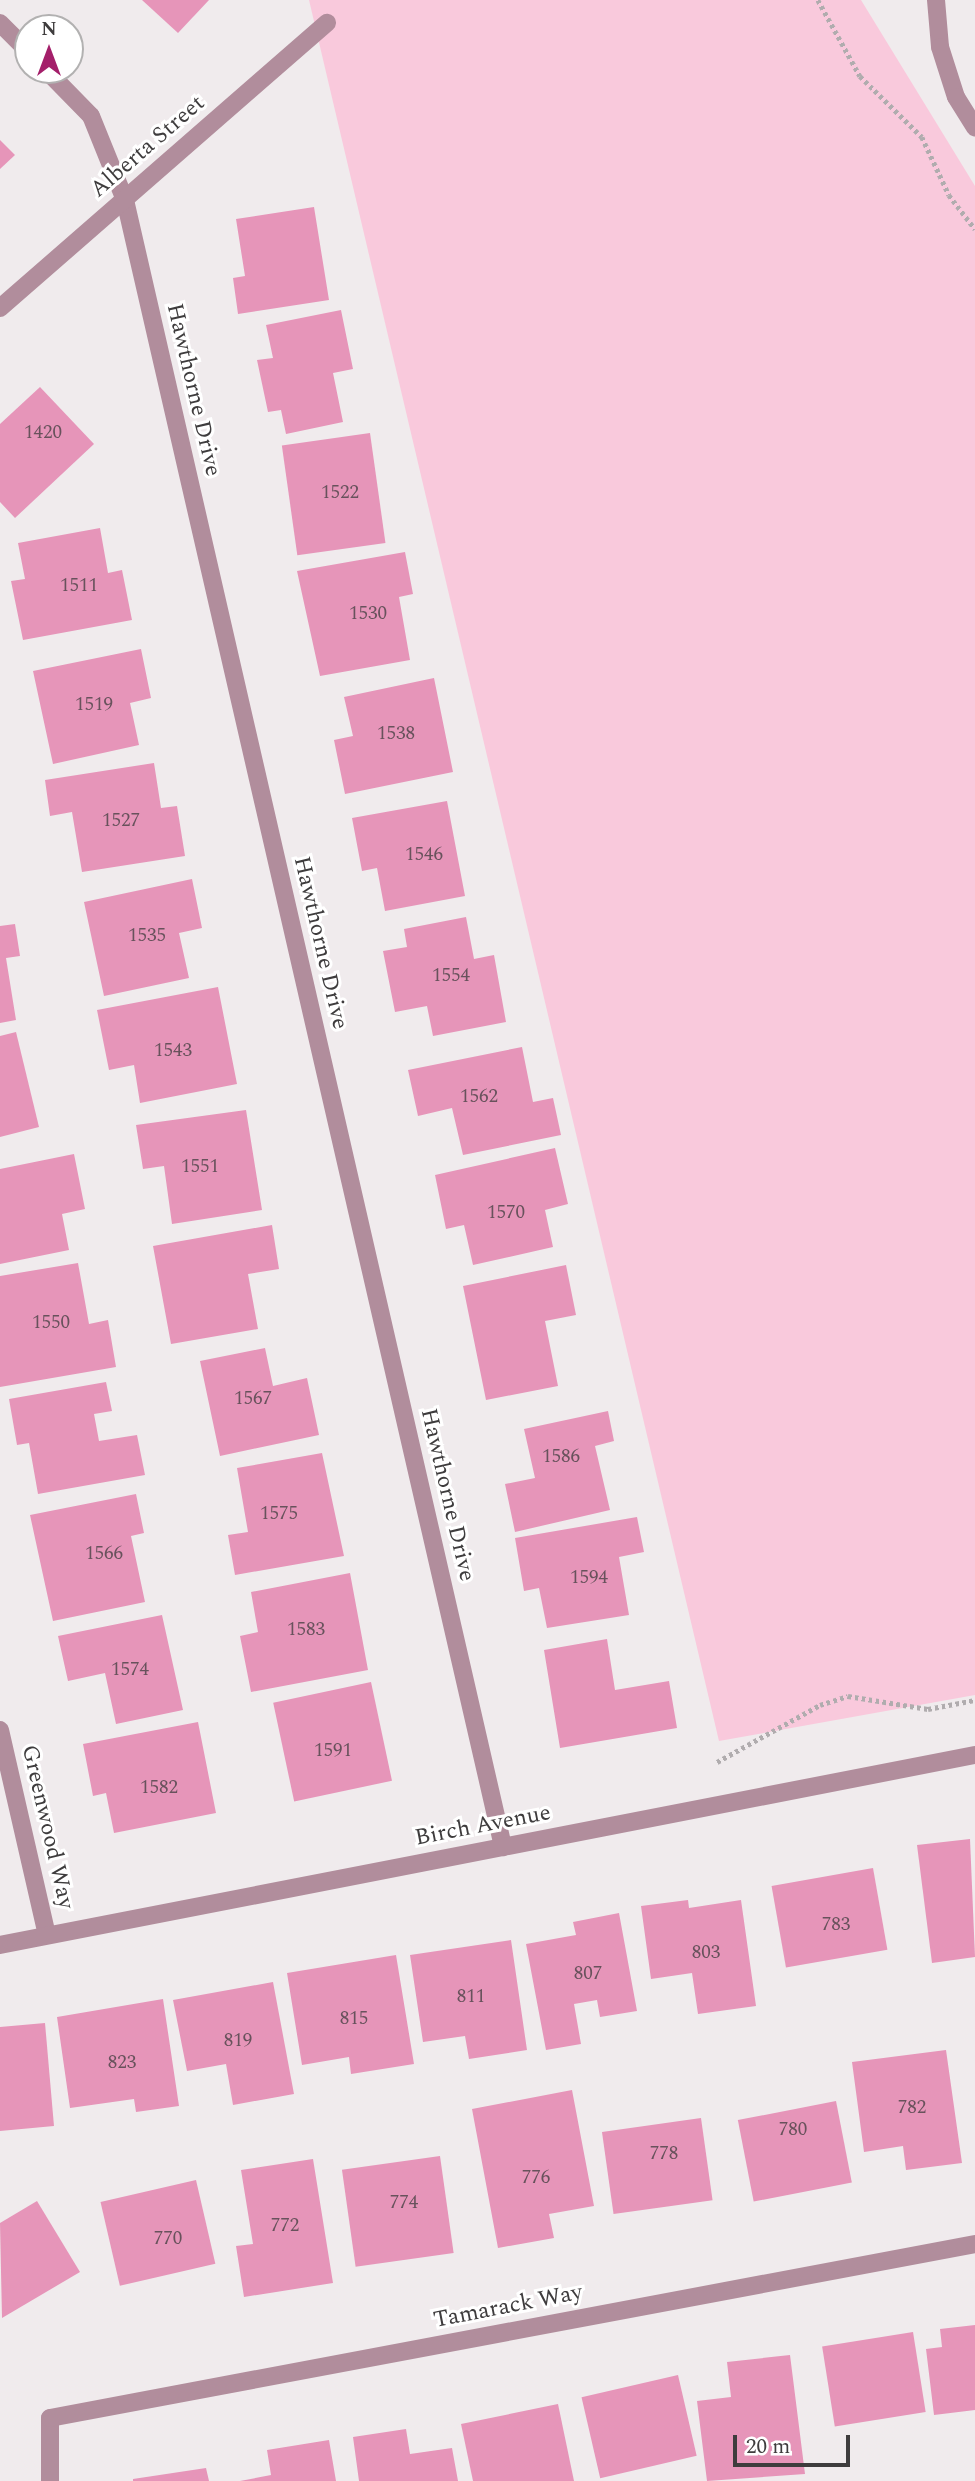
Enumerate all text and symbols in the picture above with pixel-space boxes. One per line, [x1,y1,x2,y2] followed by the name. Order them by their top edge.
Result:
[14,14,84,84] north arrow
[41,15,57,44] text: N
[85,90,211,204] street label: Alberta Street
[160,301,226,479] street label: Hawthorne Drive
[24,422,62,444] house number: 1420
[321,482,359,504] house number: 1522
[60,575,98,597] house number: 1511
[349,603,387,625] house number: 1530
[75,694,113,716] house number: 1519
[377,723,415,745] house number: 1538
[102,810,140,832] house number: 1527
[405,844,443,866] house number: 1546
[287,854,353,1032] street label: Hawthorne Drive
[128,925,166,947] house number: 1535
[432,965,470,987] house number: 1554
[154,1040,192,1062] house number: 1543
[460,1086,498,1108] house number: 1562
[181,1156,219,1178] house number: 1551
[487,1202,525,1224] house number: 1570
[32,1312,70,1334] house number: 1550
[234,1388,272,1410] house number: 1567
[414,1406,480,1584] street label: Hawthorne Drive
[542,1446,580,1468] house number: 1586
[260,1503,298,1525] house number: 1575
[85,1543,123,1565] house number: 1566
[570,1567,608,1589] house number: 1594
[287,1619,325,1641] house number: 1583
[111,1659,149,1681] house number: 1574
[314,1740,352,1762] house number: 1591
[15,1742,79,1912] street label: Greenwood Way
[140,1777,178,1799] house number: 1582
[413,1799,553,1853] street label: Birch Avenue
[822,1914,850,1936] house number: 783
[692,1942,720,1964] house number: 803
[574,1963,602,1985] house number: 807
[457,1986,485,2008] house number: 811
[340,2008,368,2030] house number: 815
[224,2030,252,2052] house number: 819
[108,2052,136,2074] house number: 823
[898,2097,926,2119] house number: 782
[779,2119,807,2141] house number: 780
[650,2143,678,2165] house number: 778
[522,2167,550,2189] house number: 776
[390,2192,418,2214] house number: 774
[271,2215,299,2237] house number: 772
[154,2228,182,2250] house number: 770
[431,2279,585,2335] street label: Tamarack Way
[737,2422,854,2466] scale bar
[746,2431,790,2463] text: 20 m

